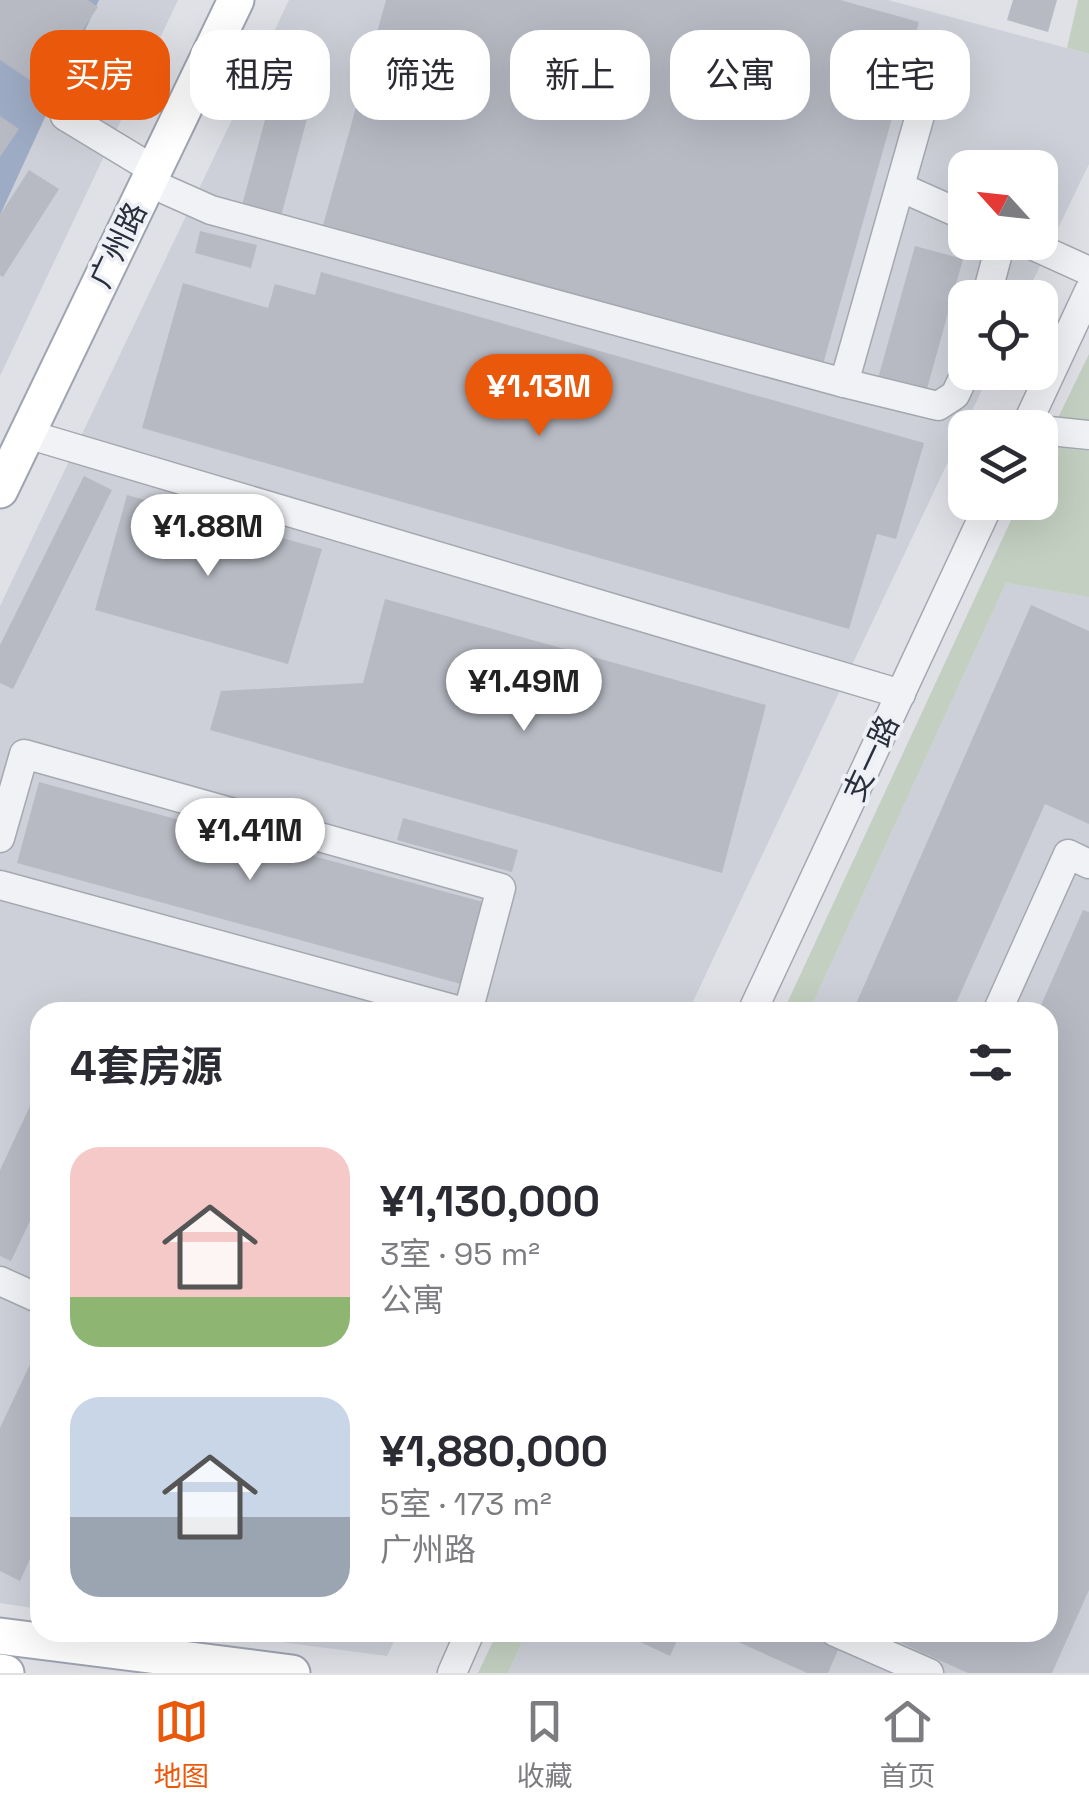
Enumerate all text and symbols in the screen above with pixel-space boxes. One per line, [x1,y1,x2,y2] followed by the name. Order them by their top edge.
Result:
[30,30,170,120] chip: 买房
[190,30,330,120] chip: 租房
[350,30,490,120] chip: 筛选
[510,30,650,120] chip: 新上
[670,30,810,120] chip: 公寓
[830,30,970,120] chip: 住宅
[948,150,1058,260] north arrow
[948,150,1058,520] map controls
[81,196,155,294] street label: 广州路
[948,280,1058,390] button: locate
[458,354,620,439] pin: ¥1.13M
[487,366,591,406] text: ¥1.13M
[948,410,1058,520] button: layers
[127,494,289,579] pin: ¥1.88M
[153,506,263,546] text: ¥1.88M
[443,649,605,734] pin: ¥1.49M
[468,661,580,701] text: ¥1.49M
[834,709,908,807] street label: 支一路
[169,798,331,883] pin: ¥1.41M
[197,810,303,850] text: ¥1.41M
[963,1035,1018,1090] icon: filters
[70,1040,223,1093] text: 4套房源
[380,1175,600,1228] text: ¥1,130,000
[150,1187,270,1307] icon: home
[380,1234,540,1274] text: 3室 · 95 m²
[380,1280,444,1320] text: 公寓
[380,1425,608,1478] text: ¥1,880,000
[150,1437,270,1557] icon: home
[380,1484,552,1524] text: 5室 · 173 m²
[380,1530,476,1570] text: 广州路
[153,1694,210,1794] tab: 地图
[516,1694,573,1794] tab: 收藏
[879,1694,936,1794] tab: 首页

